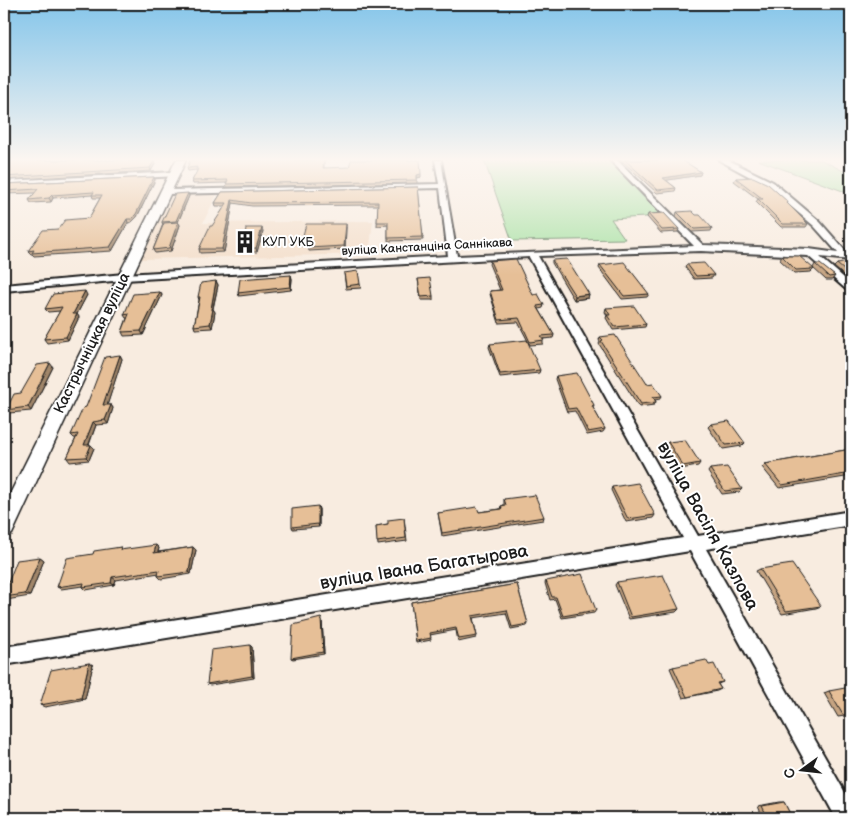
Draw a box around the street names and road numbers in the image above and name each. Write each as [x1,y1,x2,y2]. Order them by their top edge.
street label: вуліца Канстанціна Саннікава [341,235,513,259]
street label: Кастрычніцкая вуліца [50,269,134,417]
street label: вуліца Васіля Казлова [653,438,763,614]
street label: вуліца Івана Багатырова [318,540,530,594]

